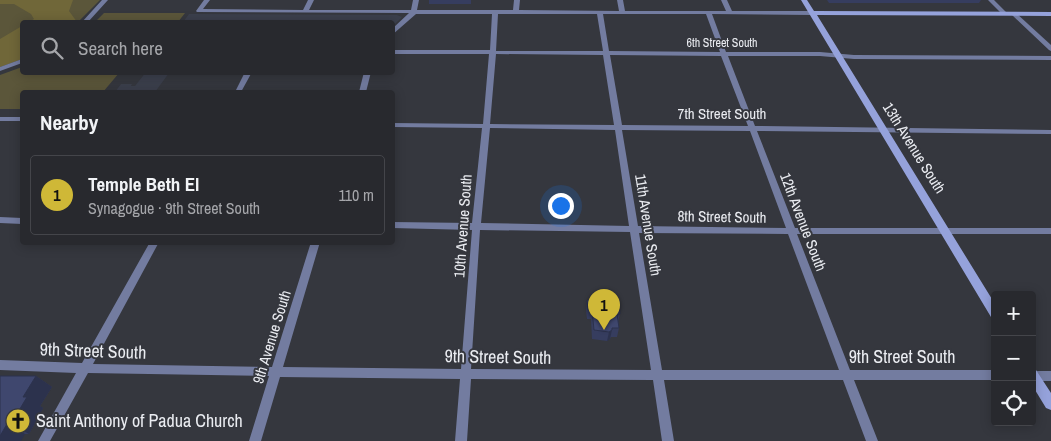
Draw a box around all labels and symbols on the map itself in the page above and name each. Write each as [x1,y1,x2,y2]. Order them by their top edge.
street label: 6th Street South [686,35,758,51]
street label: 13th Avenue South [878,98,951,197]
street label: 7th Street South [678,103,766,124]
street label: 12th Avenue South [775,170,832,274]
street label: 11th Avenue South [630,172,667,277]
street label: 10th Avenue South [448,173,477,278]
your location [548,193,574,219]
street label: 8th Street South [677,205,767,228]
street label: 9th Avenue South [247,287,296,386]
pin: 1 [588,289,620,330]
street label: 9th Street South [39,336,147,365]
street label: 9th Street South [444,343,552,370]
street label: 9th Street South [849,344,955,369]
church icon: Saint Anthony of Padua Church [5,408,31,434]
place label: Saint Anthony of Padua Church [36,408,243,433]

